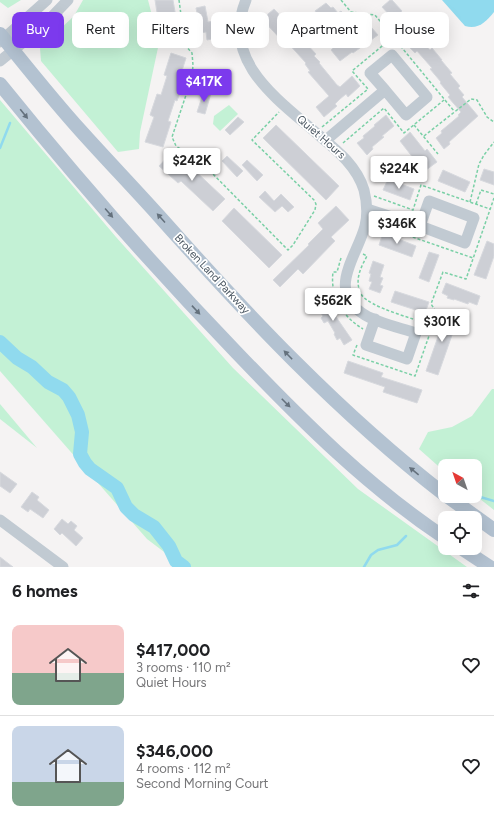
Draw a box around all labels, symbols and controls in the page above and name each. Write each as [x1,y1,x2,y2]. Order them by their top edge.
chip: Buy [12,12,64,48]
chip: Rent [72,12,129,48]
chip: Filters [137,12,203,48]
chip: New [211,12,269,48]
chip: Apartment [277,12,372,48]
chip: House [380,12,449,48]
pin: $417K [176,69,232,103]
text: $417K [186,74,222,89]
one-way arrow [20,109,29,120]
street label: Quiet Hours [294,112,348,162]
pin: $242K [164,148,220,182]
text: $242K [172,153,212,168]
pin: $224K [371,156,427,190]
text: $224K [379,161,419,176]
one-way arrow [104,208,113,219]
pin: $346K [369,211,425,245]
one-way arrow [156,213,165,224]
text: $346K [378,216,416,231]
street label: Broken Land Parkway [172,231,252,317]
pin: $562K [305,288,361,322]
text: $562K [314,293,352,308]
one-way arrow [191,305,200,315]
pin: $301K [414,309,470,343]
text: $301K [424,314,461,329]
one-way arrow [283,349,292,360]
one-way arrow [281,398,291,408]
north arrow [438,459,482,503]
map controls [438,459,482,555]
one-way arrow [409,466,420,475]
button: locate [438,511,482,555]
icon: filters [460,580,482,602]
text: 6 homes [12,581,78,601]
text: $417,000 [136,640,210,660]
icon: home [44,641,92,689]
icon: heart [460,654,482,676]
text: 3 rooms · 110 m² [136,660,231,675]
text: Quiet Hours [136,675,207,690]
text: $346,000 [136,741,213,761]
icon: home [44,742,92,790]
icon: heart [460,755,482,777]
text: 4 rooms · 112 m² [136,761,231,776]
text: Second Morning Court [136,776,269,791]

